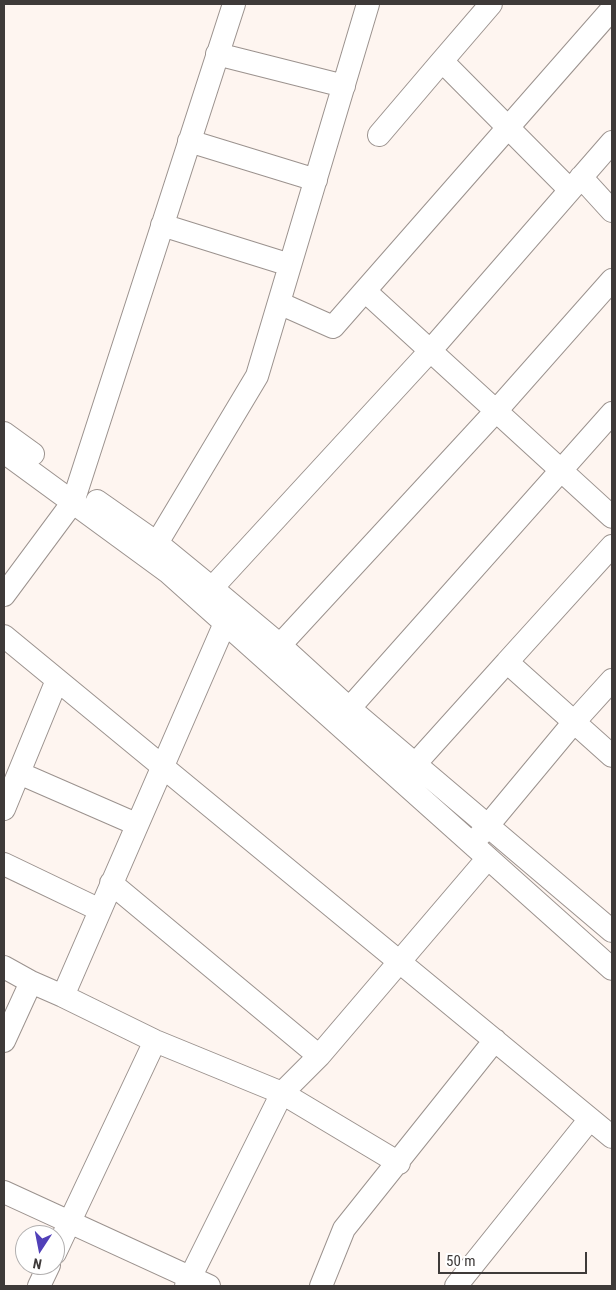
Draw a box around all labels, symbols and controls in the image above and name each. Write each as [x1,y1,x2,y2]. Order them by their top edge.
north arrow [15,1225,65,1275]
scale bar [441,1242,590,1274]
text: 50 m [446,1252,476,1270]
text: N [32,1255,43,1272]

